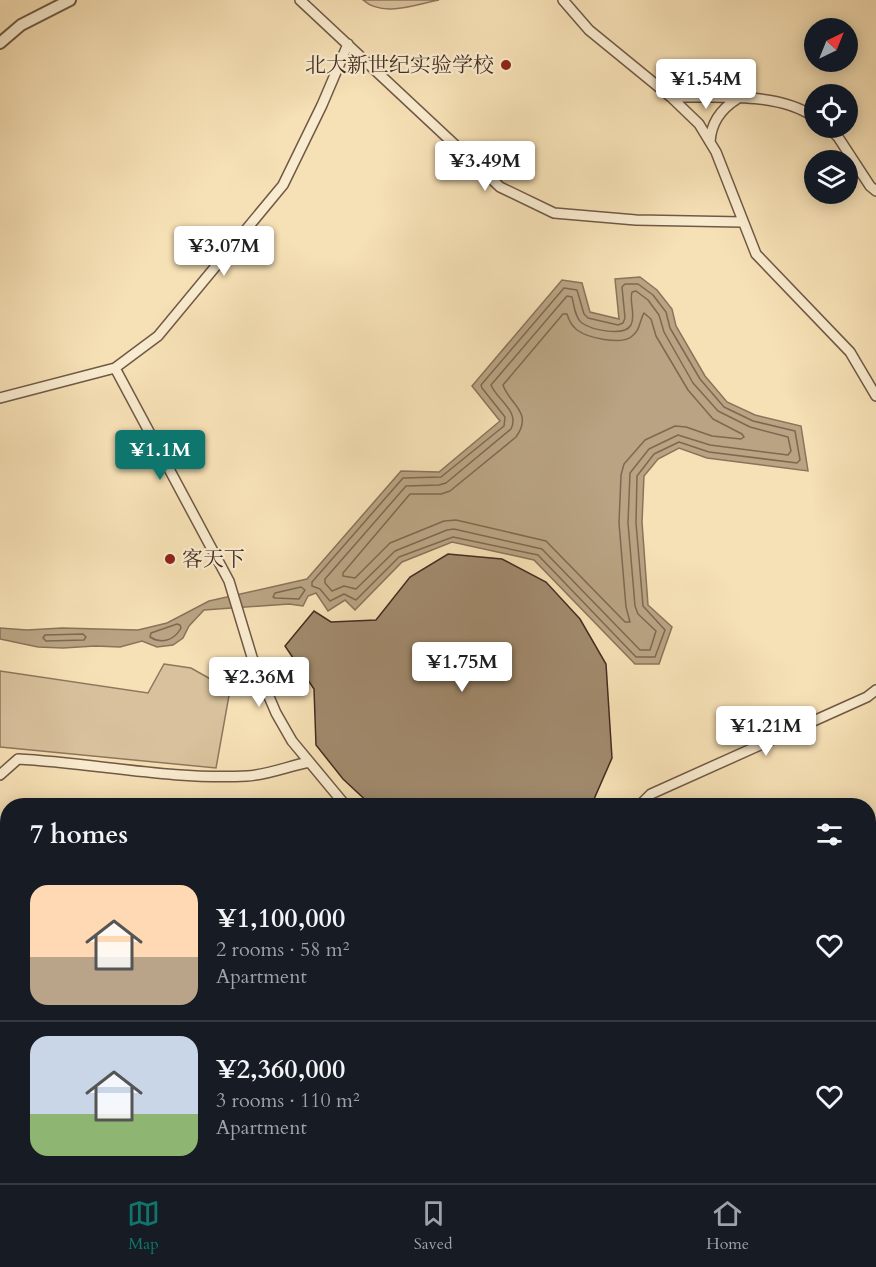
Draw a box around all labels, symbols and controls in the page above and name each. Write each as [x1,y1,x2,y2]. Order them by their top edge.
north arrow [804,18,858,72]
map controls [804,18,858,204]
place label: 北大新世纪实验学校 [305,51,494,80]
marker: 北大新世纪实验学校 [499,58,513,72]
pin: ¥1.54M [657,59,755,110]
text: ¥1.54M [670,65,742,92]
button: locate [804,84,858,138]
pin: ¥3.49M [436,141,534,192]
text: ¥3.49M [449,147,521,174]
button: layers [804,150,858,204]
pin: ¥3.07M [175,226,273,277]
text: ¥3.07M [188,232,260,259]
pin: ¥1.1M [118,430,202,481]
text: ¥1.1M [129,436,191,463]
place label: 客天下 [182,545,245,574]
marker: 客天下 [163,552,177,566]
pin: ¥1.75M [413,642,511,693]
text: ¥1.75M [426,648,498,675]
pin: ¥2.36M [210,657,308,708]
text: ¥2.36M [223,663,295,690]
pin: ¥1.21M [717,706,815,757]
text: ¥1.21M [730,712,802,739]
text: 7 homes [30,817,128,852]
icon: filters [813,818,846,851]
text: ¥1,100,000 [216,901,345,936]
icon: home [78,909,150,981]
icon: heart [813,929,846,962]
text: 2 rooms · 58 m² [216,936,349,963]
text: Apartment [216,963,307,990]
text: ¥2,360,000 [216,1052,345,1087]
icon: home [78,1060,150,1132]
icon: heart [813,1080,846,1113]
text: 3 rooms · 110 m² [216,1087,360,1114]
text: Apartment [216,1114,307,1141]
tab: Map [127,1197,160,1255]
tab: Saved [414,1197,452,1255]
tab: Home [706,1197,749,1255]

